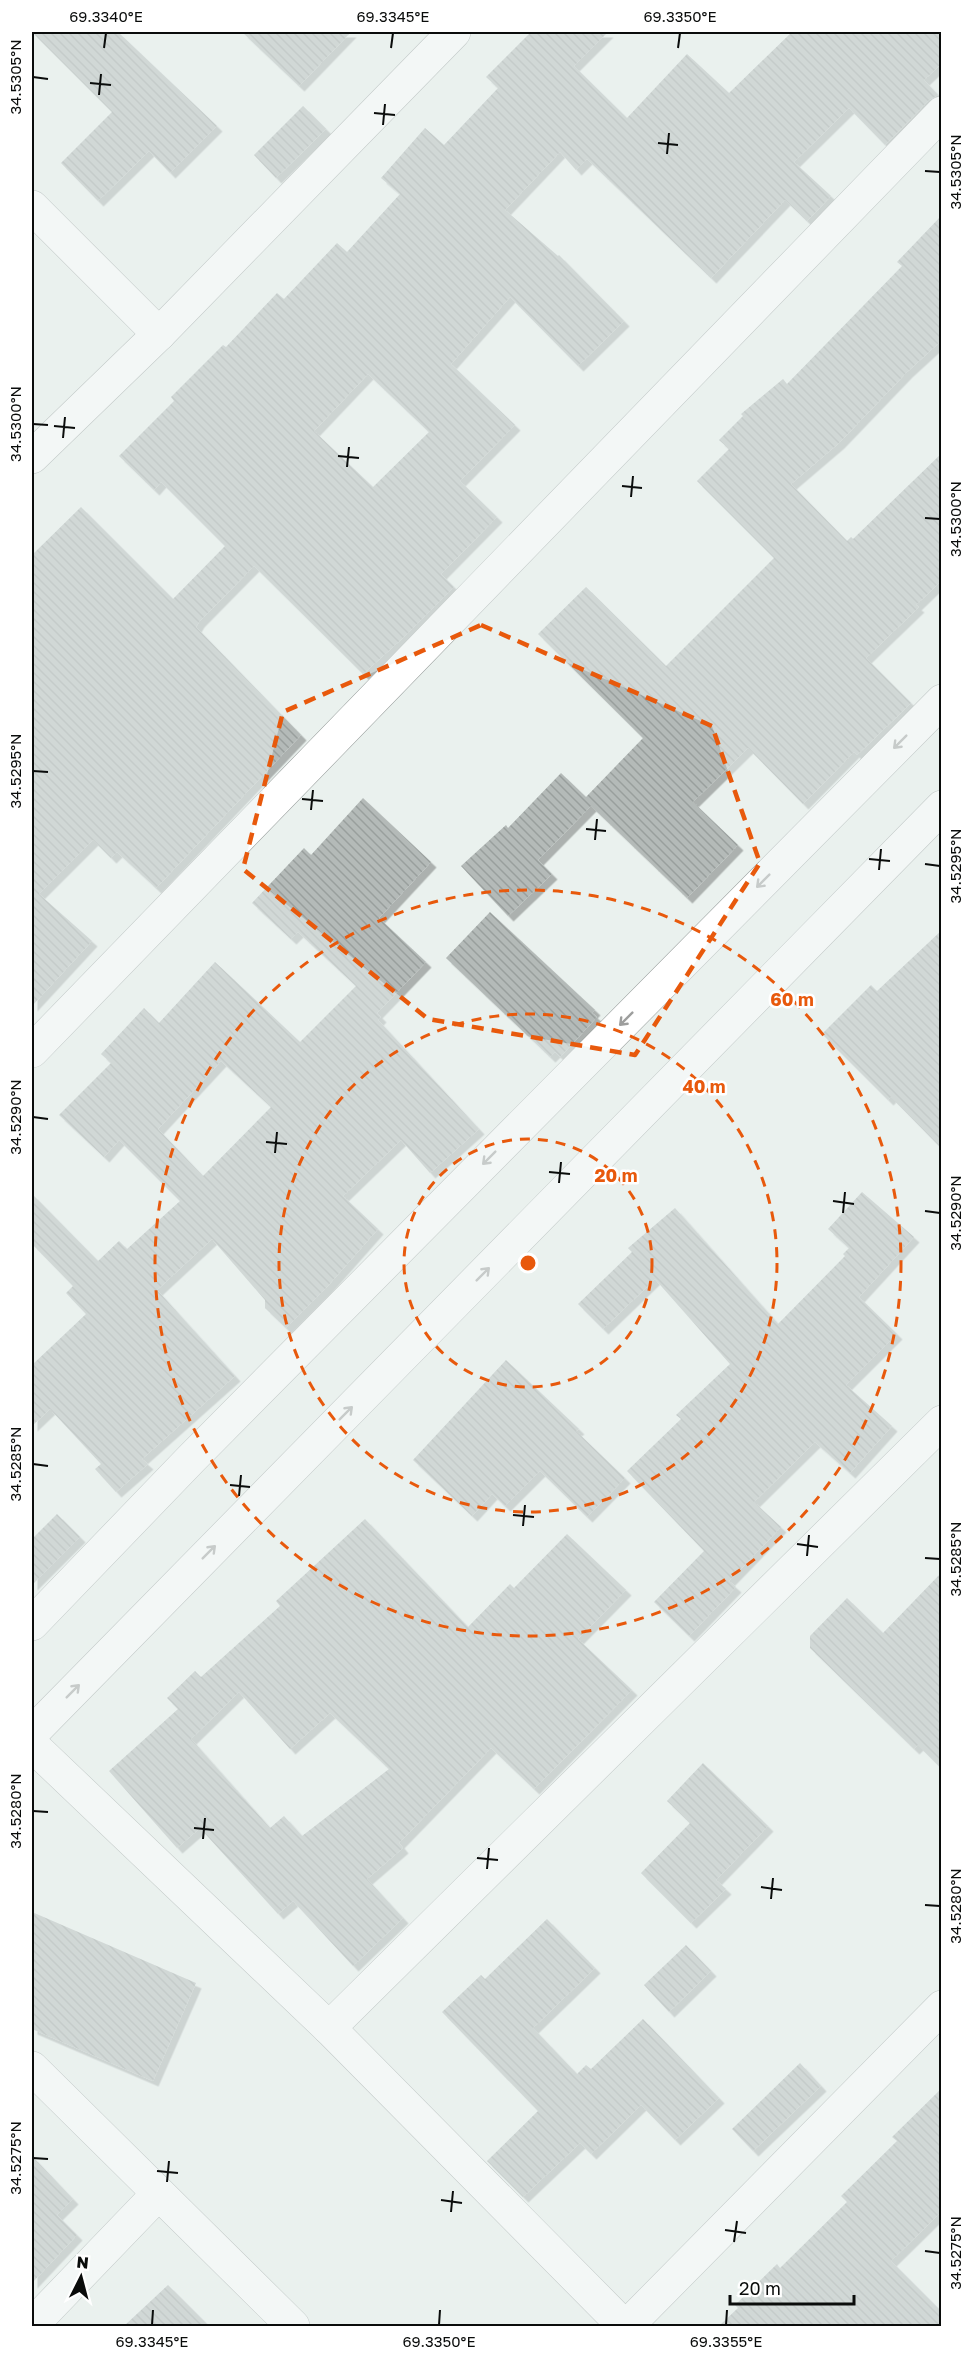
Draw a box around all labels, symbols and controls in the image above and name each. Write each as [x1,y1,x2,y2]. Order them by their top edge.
text: 69.3340°E [69,7,143,25]
text: 69.3345°E [356,7,430,25]
text: 69.3350°E [643,7,717,25]
text: 34.5305°N [6,39,24,115]
text: 34.5305°N [946,134,964,210]
text: 34.5300°N [6,386,24,462]
text: 34.5300°N [946,481,964,557]
text: 34.5295°N [6,734,24,808]
one-way arrow [893,735,908,750]
text: 34.5295°N [946,829,964,903]
one-way arrow [756,873,771,888]
text: 60 m [770,988,814,1010]
one-way arrow [619,1012,633,1027]
text: 40 m [682,1075,726,1097]
text: 34.5290°N [6,1079,24,1155]
one-way arrow [481,1150,496,1165]
text: 20 m [595,1164,637,1186]
text: 34.5290°N [946,1175,964,1251]
centre of rings [518,1253,538,1273]
one-way arrow [475,1266,490,1281]
one-way arrow [338,1406,353,1421]
text: 34.5285°N [6,1427,24,1501]
text: 34.5285°N [946,1522,964,1596]
one-way arrow [202,1545,217,1560]
one-way arrow [65,1684,80,1699]
text: 34.5280°N [6,1773,24,1849]
text: 34.5280°N [946,1868,964,1944]
text: 34.5275°N [6,2121,24,2195]
text: 34.5275°N [946,2216,964,2290]
north arrow [51,2247,111,2307]
text: N [75,2252,90,2273]
scale bar [730,2268,854,2306]
text: 20 m [739,2277,781,2299]
text: 69.3345°E [115,2332,189,2350]
text: 69.3350°E [402,2332,476,2350]
text: 69.3355°E [690,2332,762,2350]

